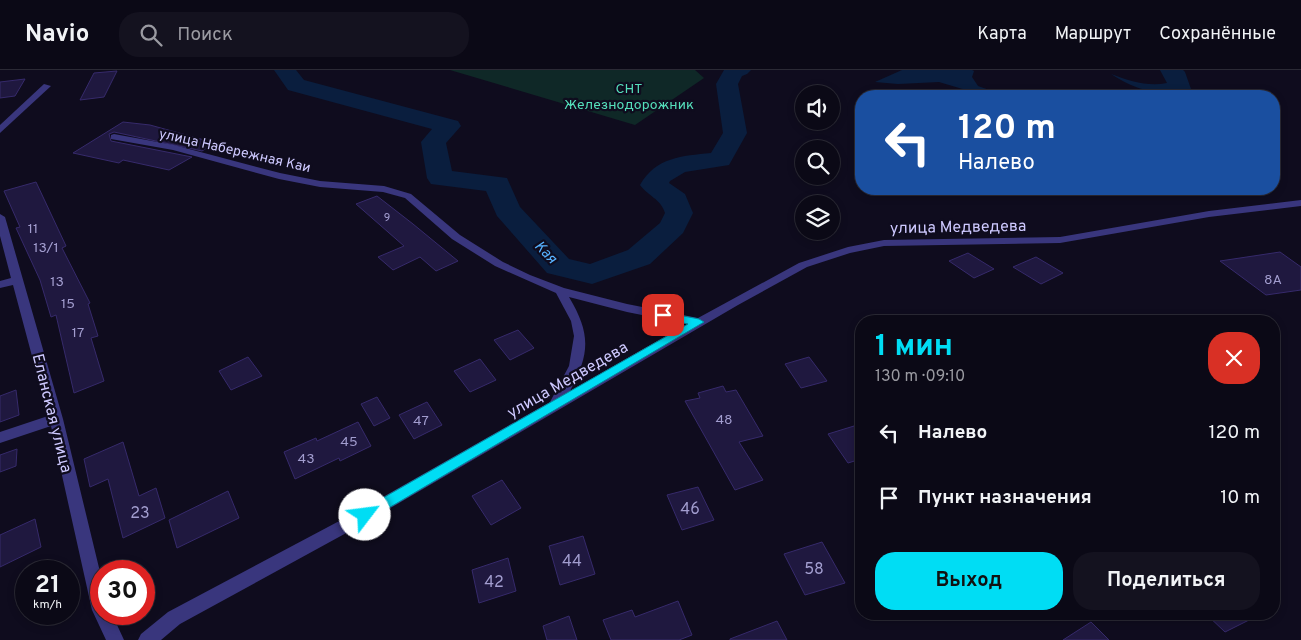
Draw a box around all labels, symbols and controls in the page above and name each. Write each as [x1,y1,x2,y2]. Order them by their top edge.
search box [119,12,469,57]
text: Navio [25,20,89,50]
icon: search [137,21,165,49]
text: Поиск [177,23,233,47]
text: Карта [977,23,1027,46]
text: Маршрут [1055,23,1131,46]
text: Сохранённые [1159,23,1276,46]
park label: СНТ Железнодорожник [564,81,694,114]
map controls [795,85,840,240]
button: sound [795,85,840,130]
text: 120 m [958,107,1056,151]
icon: left [875,110,940,175]
street label: улица Набережная Каи [157,126,312,177]
button: search [795,140,840,185]
text: Налево [958,150,1035,177]
button: layers [795,195,840,240]
house number: 9 [384,211,390,225]
street label: улица Медведева [890,217,1026,239]
house number: 11 [28,221,38,238]
water label: Кая [529,237,561,269]
house number: 13/1 [33,240,59,257]
house number: 8А [1264,272,1282,289]
house number: 13 [50,274,64,291]
pin [642,294,684,336]
house number: 15 [61,296,75,313]
icon: arrive [649,301,677,329]
house number: 17 [72,325,84,342]
text: 1 мин [875,329,953,366]
button: close [1208,332,1260,384]
street label: улица Медведева [504,338,632,424]
street label: Еланская улица [27,352,76,475]
text: 130 m · 09:10 [875,367,965,387]
house number: 48 [715,412,733,429]
house number: 47 [413,413,429,430]
icon: left [875,419,903,447]
text: Налево [918,421,987,445]
text: 120 m [1209,421,1260,445]
house number: 45 [340,434,358,451]
house number: 43 [297,451,315,468]
icon: arrive [875,484,903,512]
text: Пункт назначения [918,486,1092,510]
text: 10 m [1220,486,1260,510]
position arrow [338,488,390,540]
house number: 46 [680,500,700,520]
house number: 23 [130,504,150,524]
house number: 44 [562,552,582,572]
button: Выход [875,552,1063,610]
button: Поделиться [1073,552,1260,610]
speed limit sign: 30 [90,560,155,625]
house number: 58 [804,560,824,580]
text: 21 [35,570,60,602]
house number: 42 [484,573,504,593]
text: km/h [33,597,62,613]

